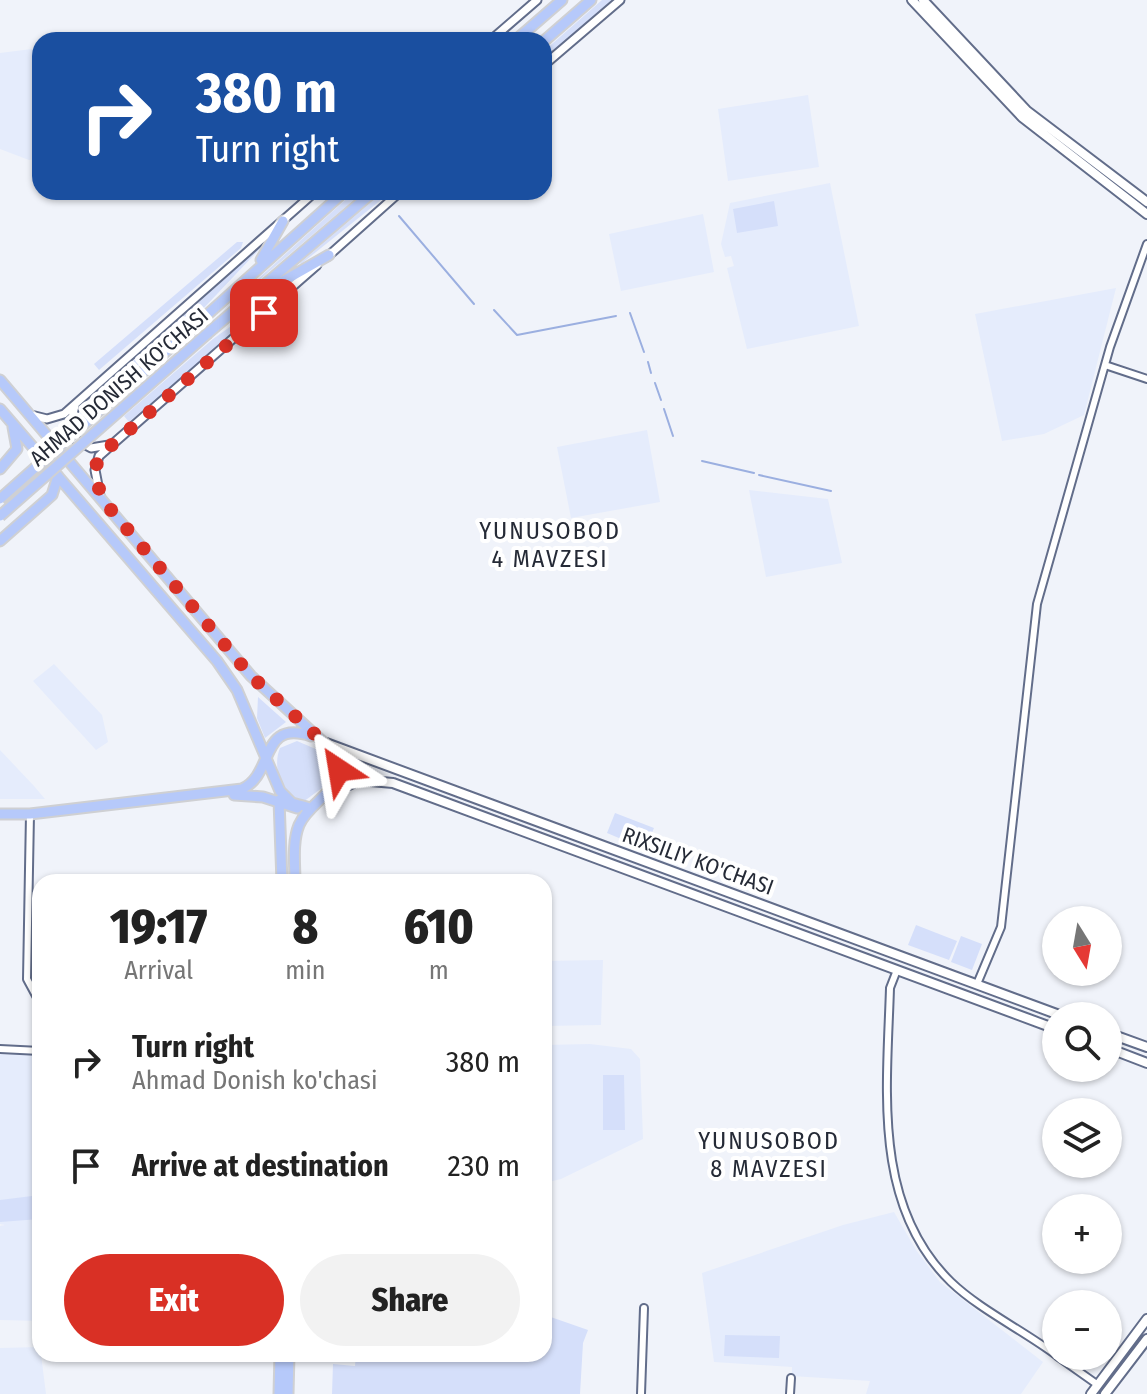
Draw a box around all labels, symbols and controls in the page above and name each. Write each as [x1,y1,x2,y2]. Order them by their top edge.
text: 380 m [196,60,337,127]
icon: right [64,64,168,168]
text: Turn right [196,128,339,172]
pin [230,279,298,347]
icon: arrive [242,291,286,335]
street label: AHMAD DONISH KO'CHASI [24,302,214,472]
district label: YUNUSOBOD 4 MAVZESI [479,517,621,573]
position arrow [297,728,381,812]
street label: RIXSILIY KO'CHASI [619,821,777,901]
text: 19:17 [110,898,207,956]
text: 8 [293,898,318,956]
text: 610 [404,898,474,956]
north arrow [1042,906,1122,986]
map controls [1042,906,1122,1370]
text: Arrival [124,955,193,986]
text: min [285,955,326,986]
text: m [429,955,449,986]
button: search [1042,1002,1122,1082]
text: Turn right [132,1029,254,1065]
icon: right [64,1040,108,1084]
text: 380 m [446,1044,520,1080]
text: Ahmad Donish ko'chasi [132,1065,377,1096]
button: layers [1042,1098,1122,1178]
district label: YUNUSOBOD 8 MAVZESI [698,1127,840,1183]
icon: arrive [64,1144,108,1188]
text: Arrive at destination [132,1148,389,1184]
text: 230 m [448,1148,520,1184]
button: + [1042,1194,1122,1274]
button: Exit [64,1254,284,1346]
button: Share [300,1254,520,1346]
button: − [1042,1290,1122,1370]

